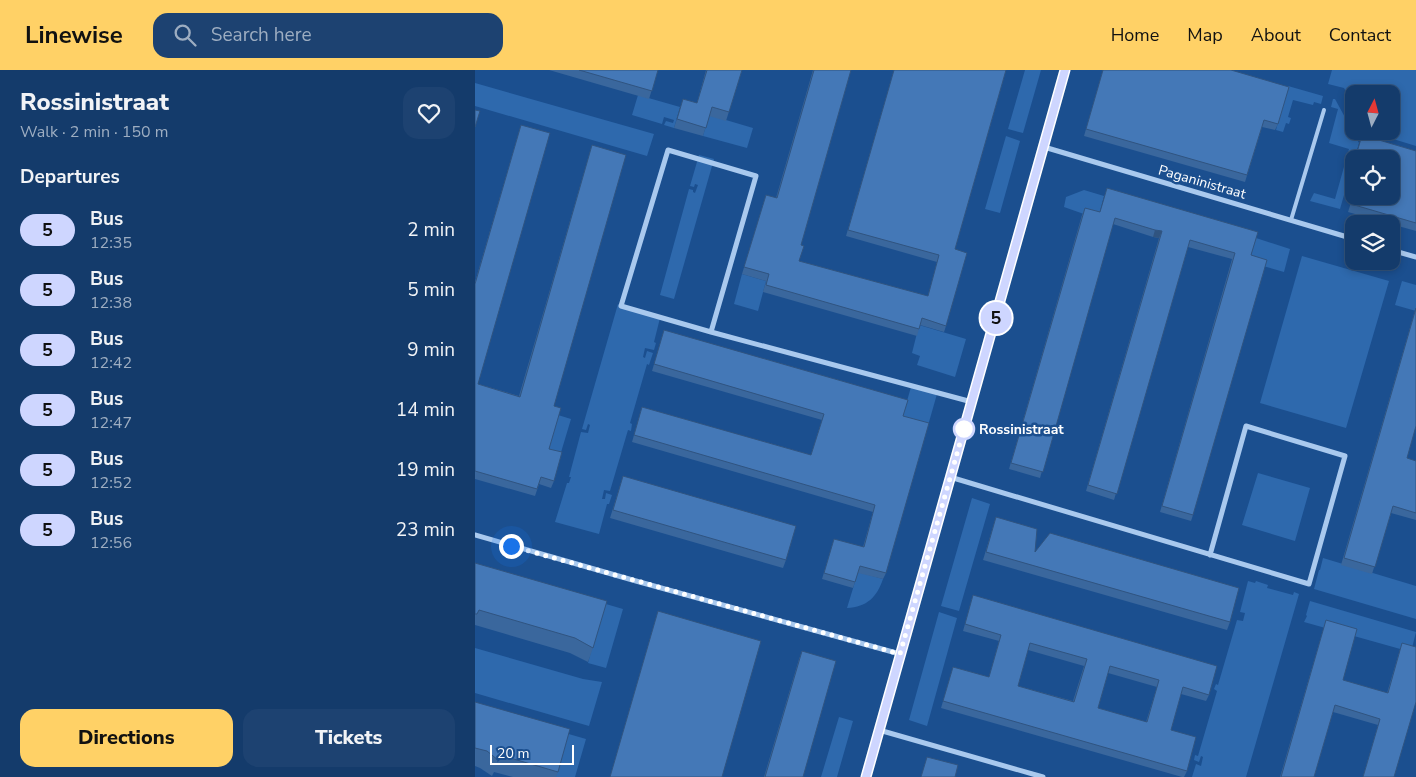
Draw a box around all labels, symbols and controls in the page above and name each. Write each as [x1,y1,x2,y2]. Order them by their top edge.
search box [153,13,503,58]
text: Linewise [25,19,123,51]
icon: search [171,21,199,49]
text: Search here [211,22,312,48]
text: Home [1111,23,1159,47]
text: Map [1187,23,1223,47]
text: About [1251,23,1301,47]
text: Contact [1329,23,1391,47]
north arrow [1345,85,1400,140]
map controls [1345,85,1400,270]
text: Rossinistraat [20,86,169,118]
button: heart [403,87,455,139]
text: Walk · 2 min · 150 m [20,121,168,143]
button: locate [1345,150,1400,205]
street label: Paganinistraat [1156,160,1248,204]
text: Departures [20,164,120,190]
text: Bus [90,206,123,232]
button: layers [1345,215,1400,270]
text: 2 min [407,217,455,243]
text: 5 [42,218,53,242]
text: 12:35 [90,232,132,254]
text: Bus [90,266,123,292]
text: 5 min [407,277,455,303]
text: 5 [42,278,53,302]
text: 12:38 [90,292,132,314]
line badge: 5 [980,302,1012,334]
text: 5 [991,306,1001,330]
text: Bus [90,326,123,352]
text: 9 min [407,337,455,363]
text: 5 [42,338,53,362]
text: 12:42 [90,352,132,374]
text: Bus [90,386,123,412]
text: 14 min [396,397,455,423]
text: 5 [42,398,53,422]
text: 12:47 [90,412,132,434]
marker: Rossinistraat [953,418,975,440]
place label: Rossinistraat [979,420,1064,439]
text: Bus [90,446,123,472]
text: 19 min [396,457,455,483]
text: 5 [42,458,53,482]
text: 12:52 [90,472,132,494]
text: Bus [90,506,123,532]
text: 23 min [396,517,455,543]
text: 5 [42,518,53,542]
text: 12:56 [90,532,132,554]
your location [499,534,524,559]
button: Directions [20,709,233,767]
button: Tickets [243,709,455,767]
scale bar [490,742,574,765]
text: 20 m [497,744,529,763]

